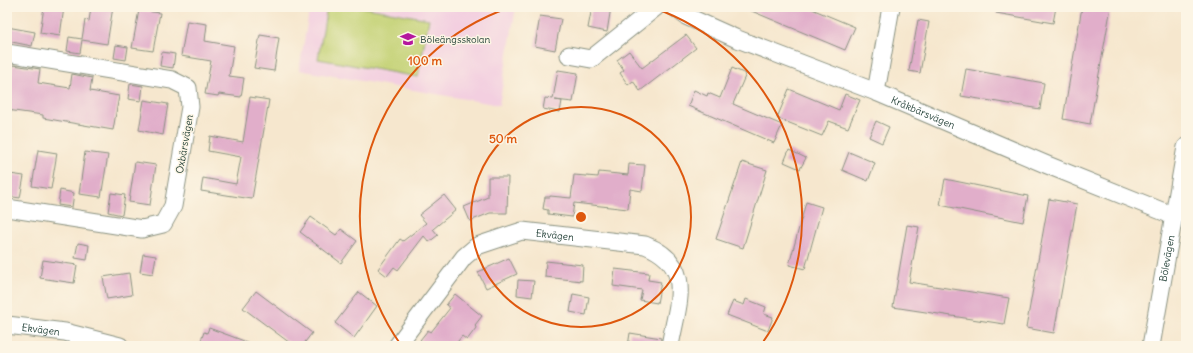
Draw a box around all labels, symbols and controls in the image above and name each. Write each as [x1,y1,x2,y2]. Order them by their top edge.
school or university icon: Böleängsskolan [399,30,417,48]
place label: Böleängsskolan [420,33,491,46]
text: 100 m [408,53,442,68]
street label: Kråkbärsvägen [889,93,957,132]
street label: Oxbärsvägen [173,113,196,175]
text: 50 m [489,131,518,146]
centre of rings [574,210,588,224]
street label: Ekvägen [535,227,575,244]
street label: Bölevägen [1156,234,1177,283]
street label: Ekvägen [21,321,61,338]

